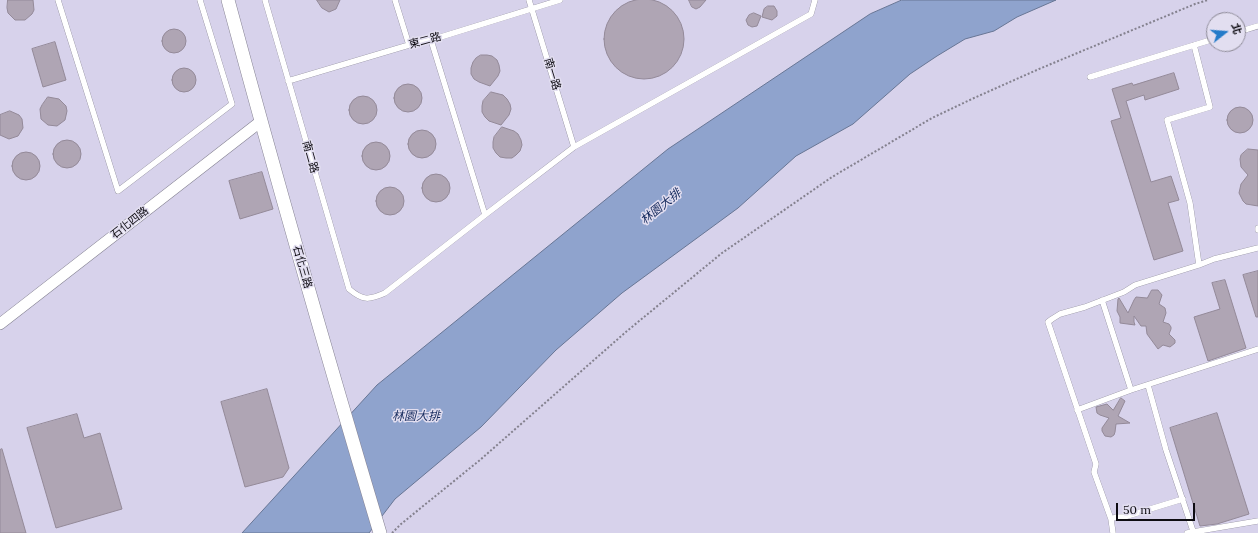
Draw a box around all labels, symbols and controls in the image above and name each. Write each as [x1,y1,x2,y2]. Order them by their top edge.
north arrow [1206,12,1246,52]
text: 北 [1228,21,1245,36]
street label: 東二路 [407,30,443,52]
street label: 南一路 [541,56,563,92]
street label: 南二路 [299,139,321,175]
water label: 林園大排 [638,186,684,228]
street label: 石化四路 [109,204,151,242]
street label: 石化三路 [290,244,314,290]
water label: 林園大排 [392,410,440,424]
scale bar [1118,495,1197,521]
text: 50 m [1123,502,1151,517]

